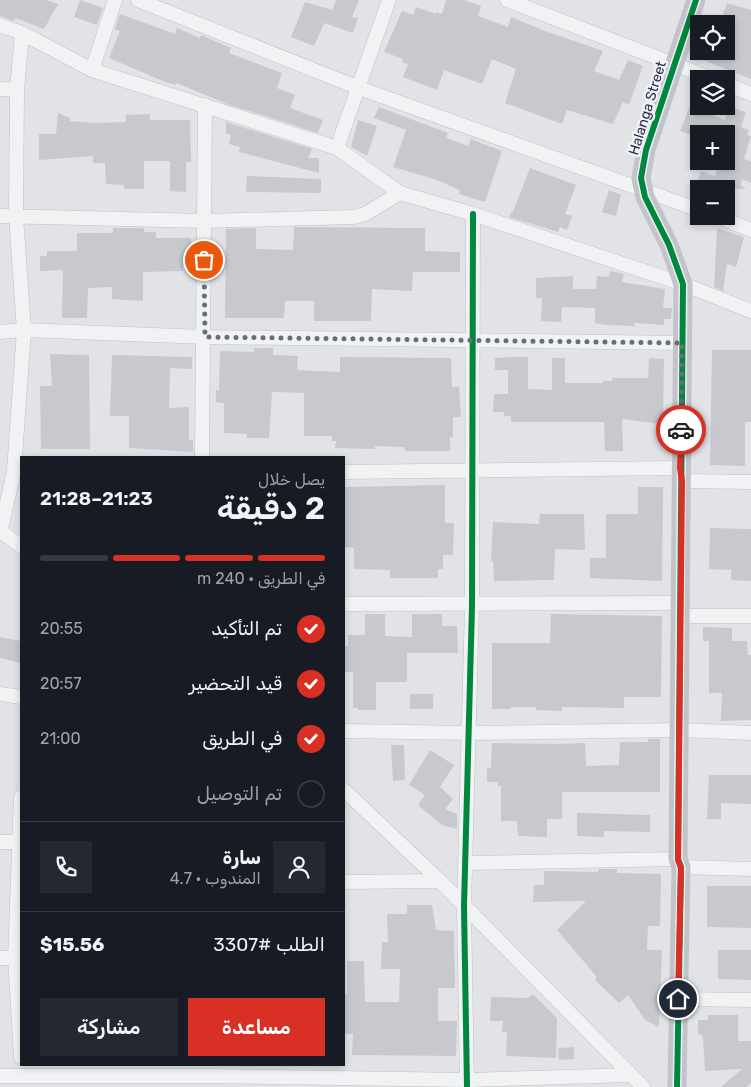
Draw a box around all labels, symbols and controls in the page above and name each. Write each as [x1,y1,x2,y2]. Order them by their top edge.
map controls [690,15,735,225]
button: locate [690,15,735,60]
street label: Halanga Street [625,59,670,157]
button: layers [690,70,735,115]
button: + [690,125,735,170]
button: − [690,180,735,225]
pin [183,239,225,281]
icon: bag [190,246,218,274]
courier [656,405,706,455]
icon: car [667,416,695,444]
text: يصل خلال [258,470,325,489]
text: 21:23–21:28 [40,487,153,510]
text: 2 دقيقة [217,489,325,527]
text: في الطريق · 240 m [197,569,325,588]
icon: check [297,615,325,643]
text: تم التأكيد [211,617,282,640]
text: 20:55 [40,619,83,638]
icon: check [297,670,325,698]
text: قيد التحضير [189,672,282,695]
text: 20:57 [40,674,81,693]
icon: check [297,725,325,753]
text: في الطريق [202,727,282,750]
text: 21:00 [40,729,81,748]
text: تم التوصيل [197,782,282,805]
button: phone [40,841,92,893]
button: person [273,841,325,893]
text: سارة [223,846,261,869]
text: المندوب · 4.7 [170,869,261,888]
text: $15.56 [40,933,104,956]
text: الطلب #3307 [213,933,325,956]
pin [657,978,699,1020]
icon: home [664,985,692,1013]
button: مشاركة [40,998,178,1056]
button: مساعدة [188,998,325,1056]

